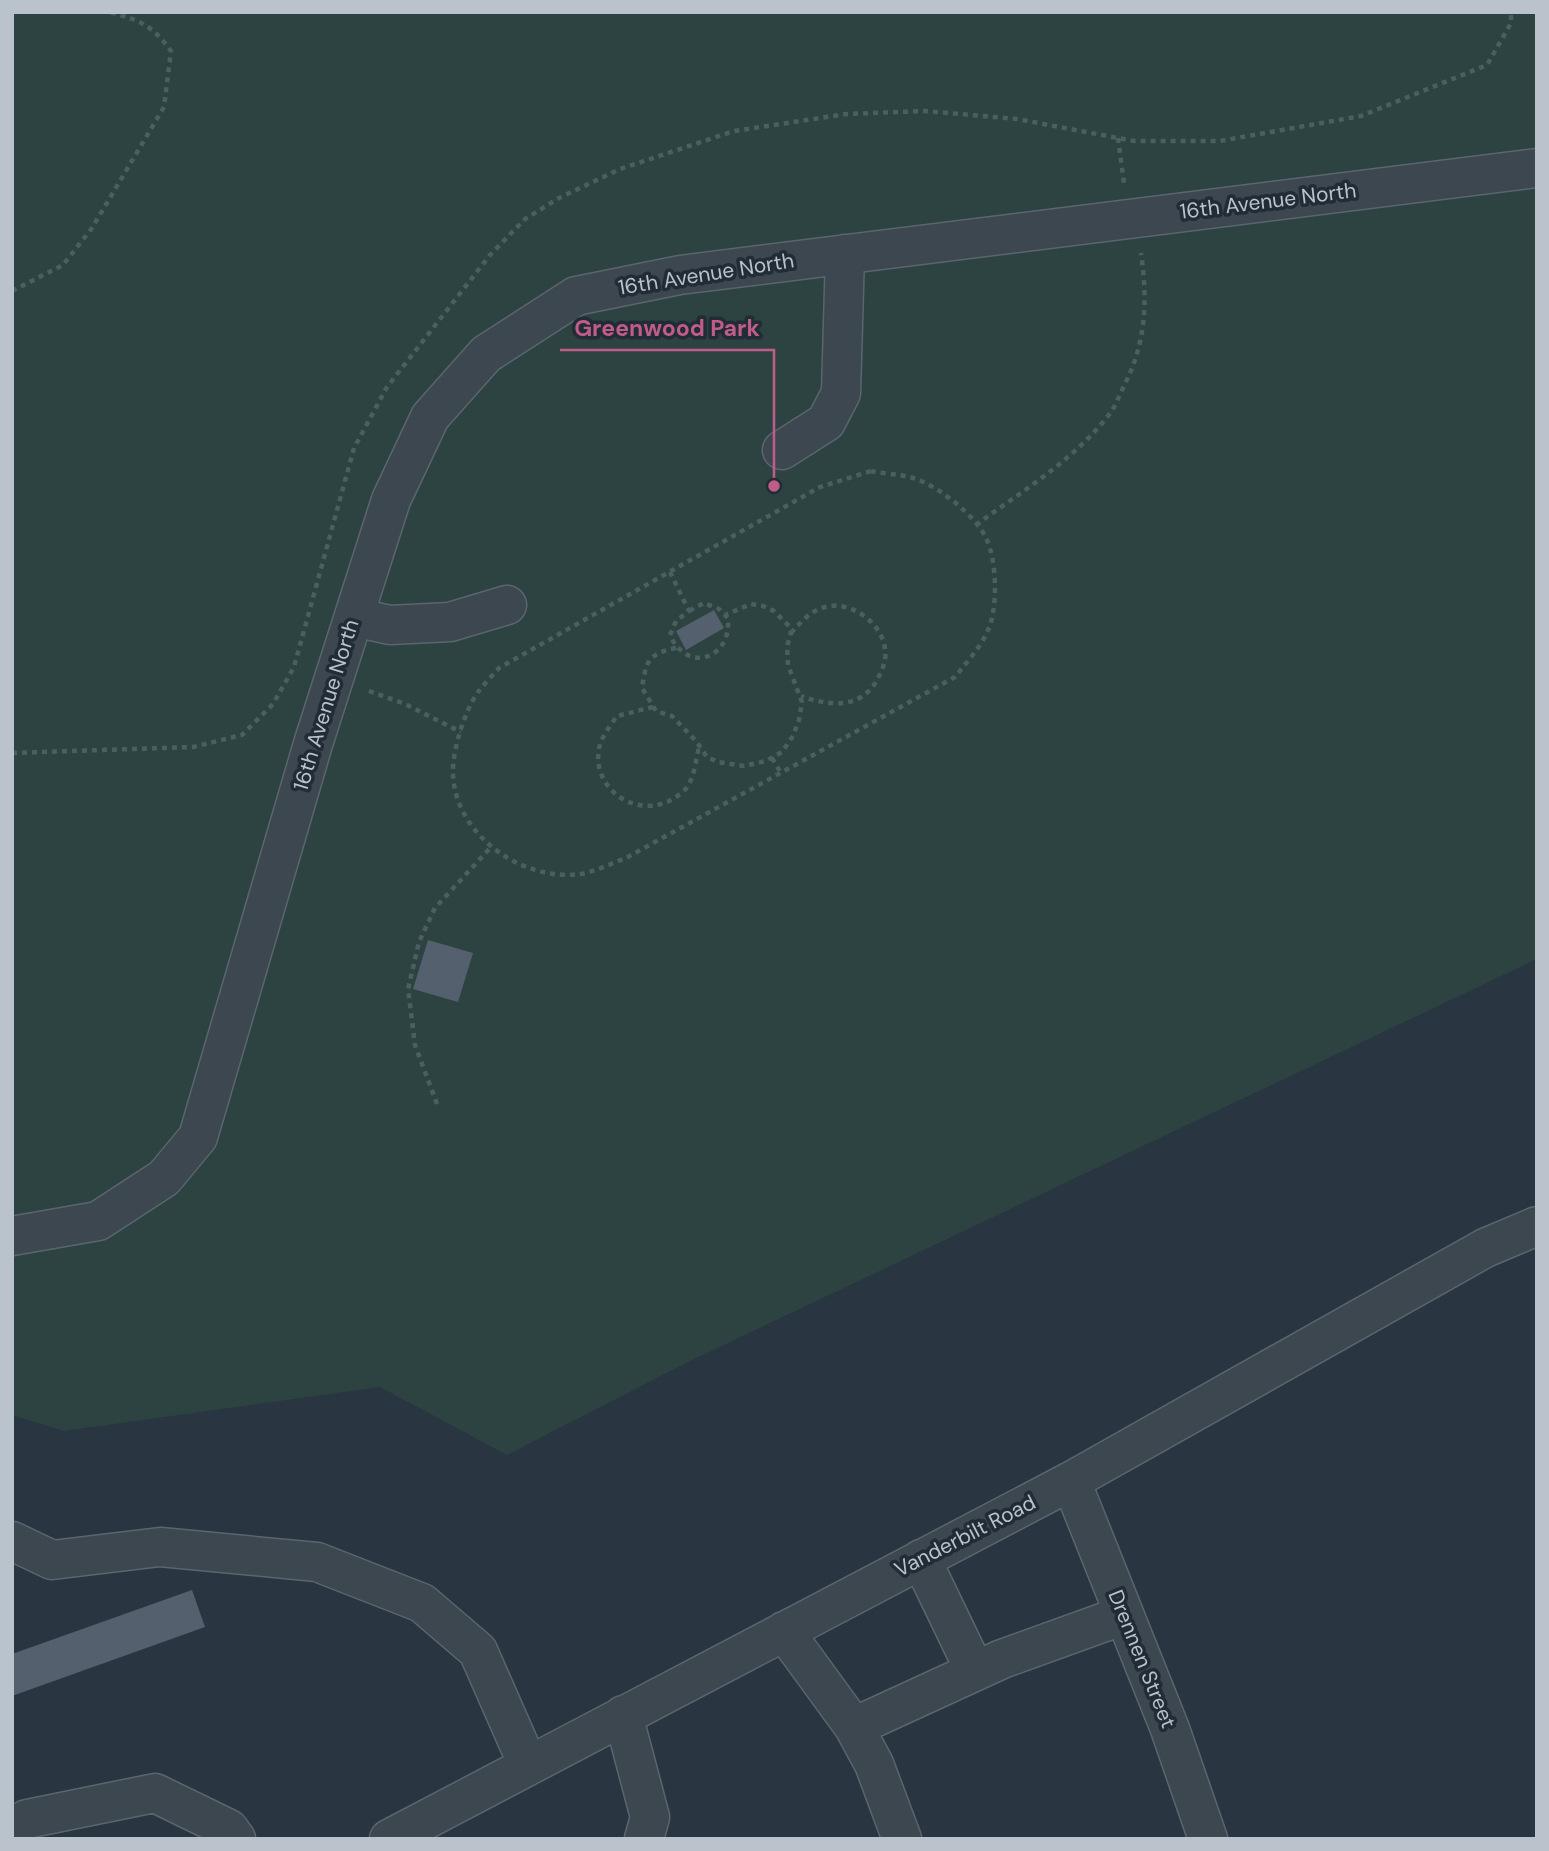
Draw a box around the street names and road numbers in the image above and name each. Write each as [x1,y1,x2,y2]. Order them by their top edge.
street label: 16th Avenue North [1178,176,1358,226]
street label: 16th Avenue North [616,246,796,302]
street label: 16th Avenue North [287,616,365,794]
street label: Vanderbilt Road [890,1488,1040,1584]
street label: Drennen Street [1101,1586,1183,1732]

